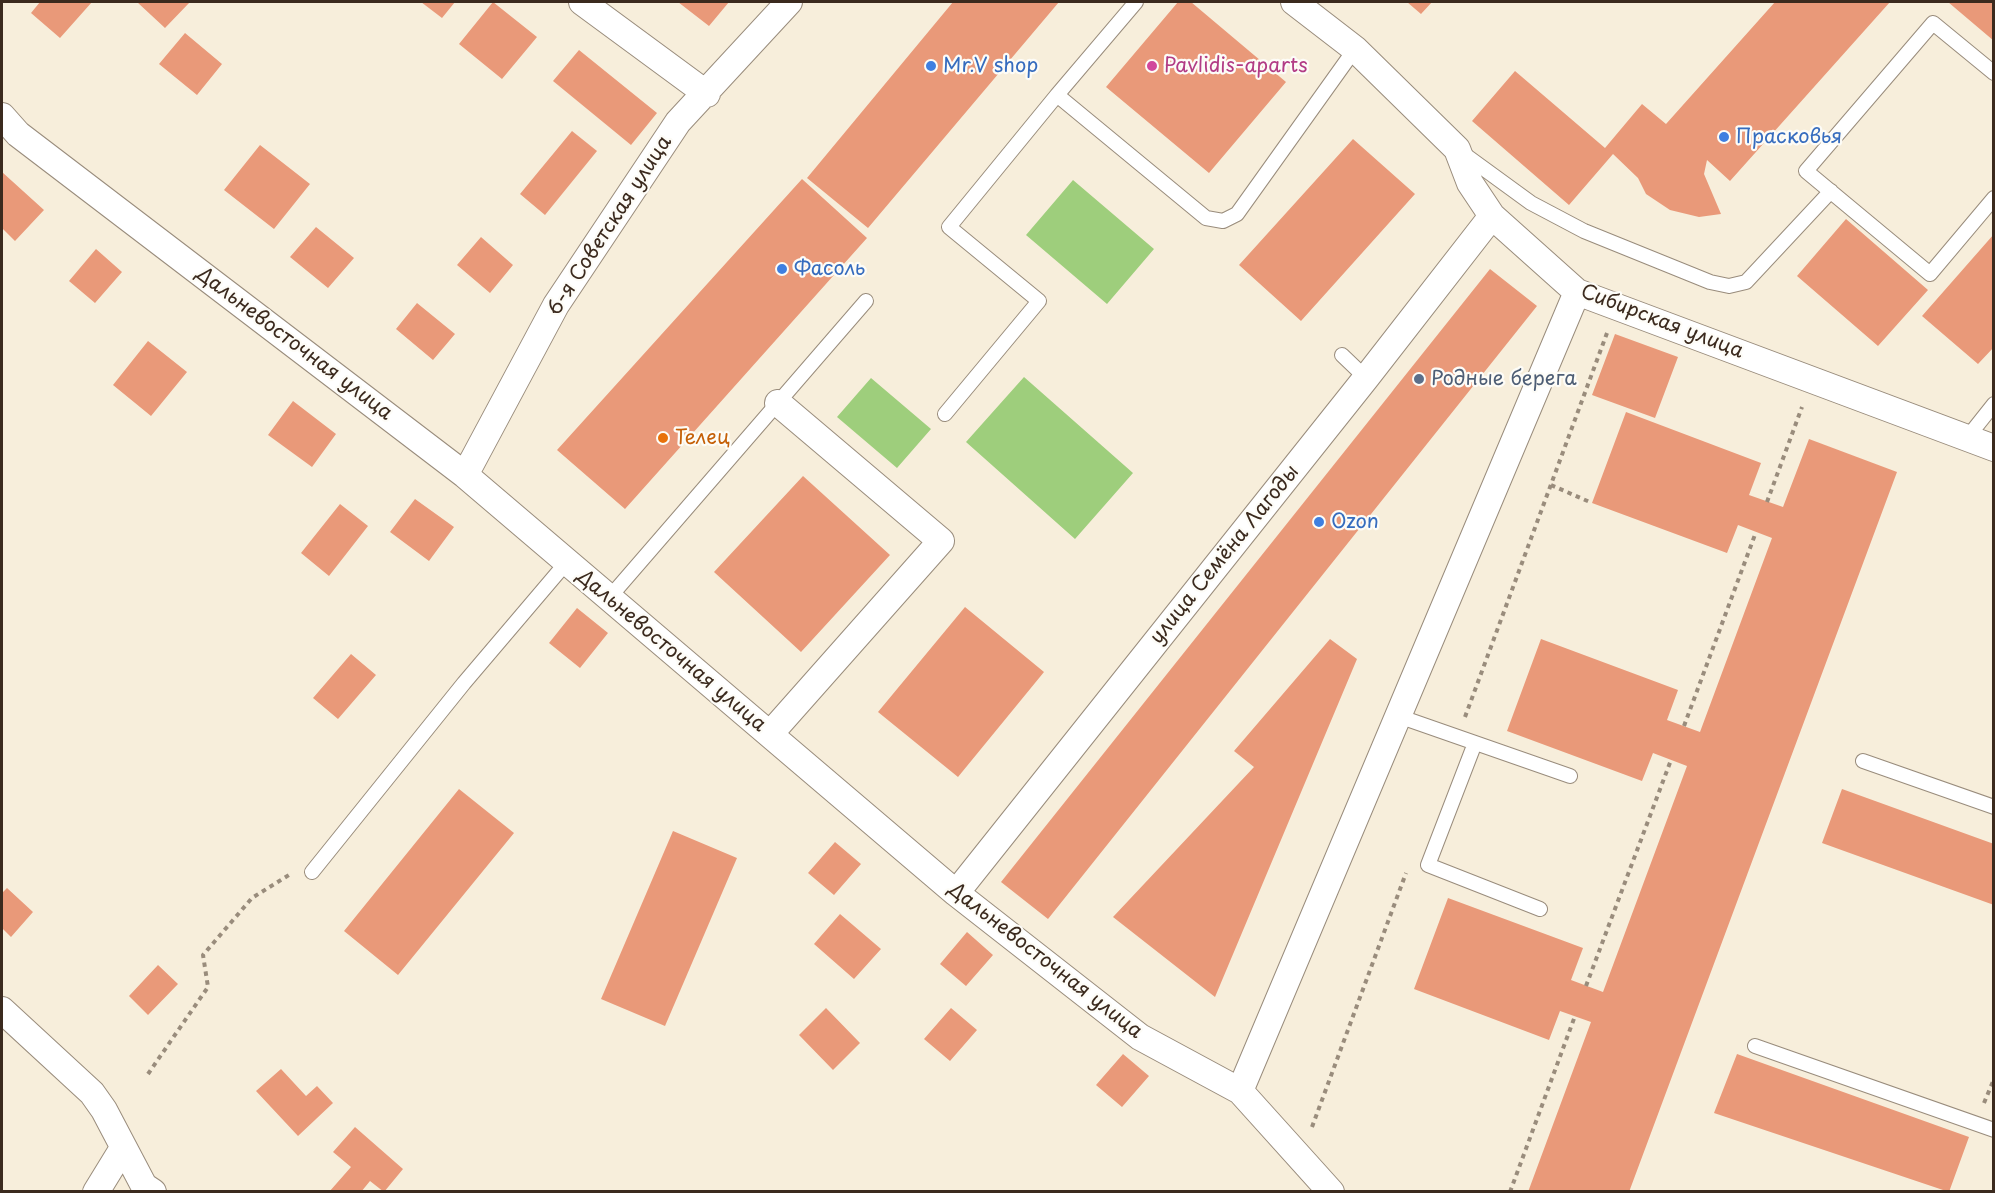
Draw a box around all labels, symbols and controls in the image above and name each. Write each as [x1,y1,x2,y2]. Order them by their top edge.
place label: Mr.V shop [943,54,1038,78]
place label: Pavlidis-aparts [1164,54,1308,78]
marker: Mr.V shop [924,59,938,73]
marker: Pavlidis-aparts [1145,59,1159,73]
place label: Прасковья [1736,125,1842,149]
marker: Прасковья [1717,130,1731,144]
street label: 6-я Советская улица [543,131,677,321]
place label: Фасоль [794,257,865,281]
street label: Дальневосточная улица [191,262,397,426]
marker: Фасоль [775,262,789,276]
street label: Сибирская улица [1577,280,1747,364]
place label: Родные берега [1431,367,1577,391]
marker: Родные берега [1412,372,1426,386]
place label: Телец [675,426,730,450]
marker: Телец [656,431,670,445]
street label: улица Семёна Лагоды [1145,461,1305,649]
place label: Ozon [1331,510,1379,534]
marker: Ozon [1312,515,1326,529]
street label: Дальневосточная улица [571,565,771,737]
street label: Дальневосточная улица [943,878,1147,1044]

